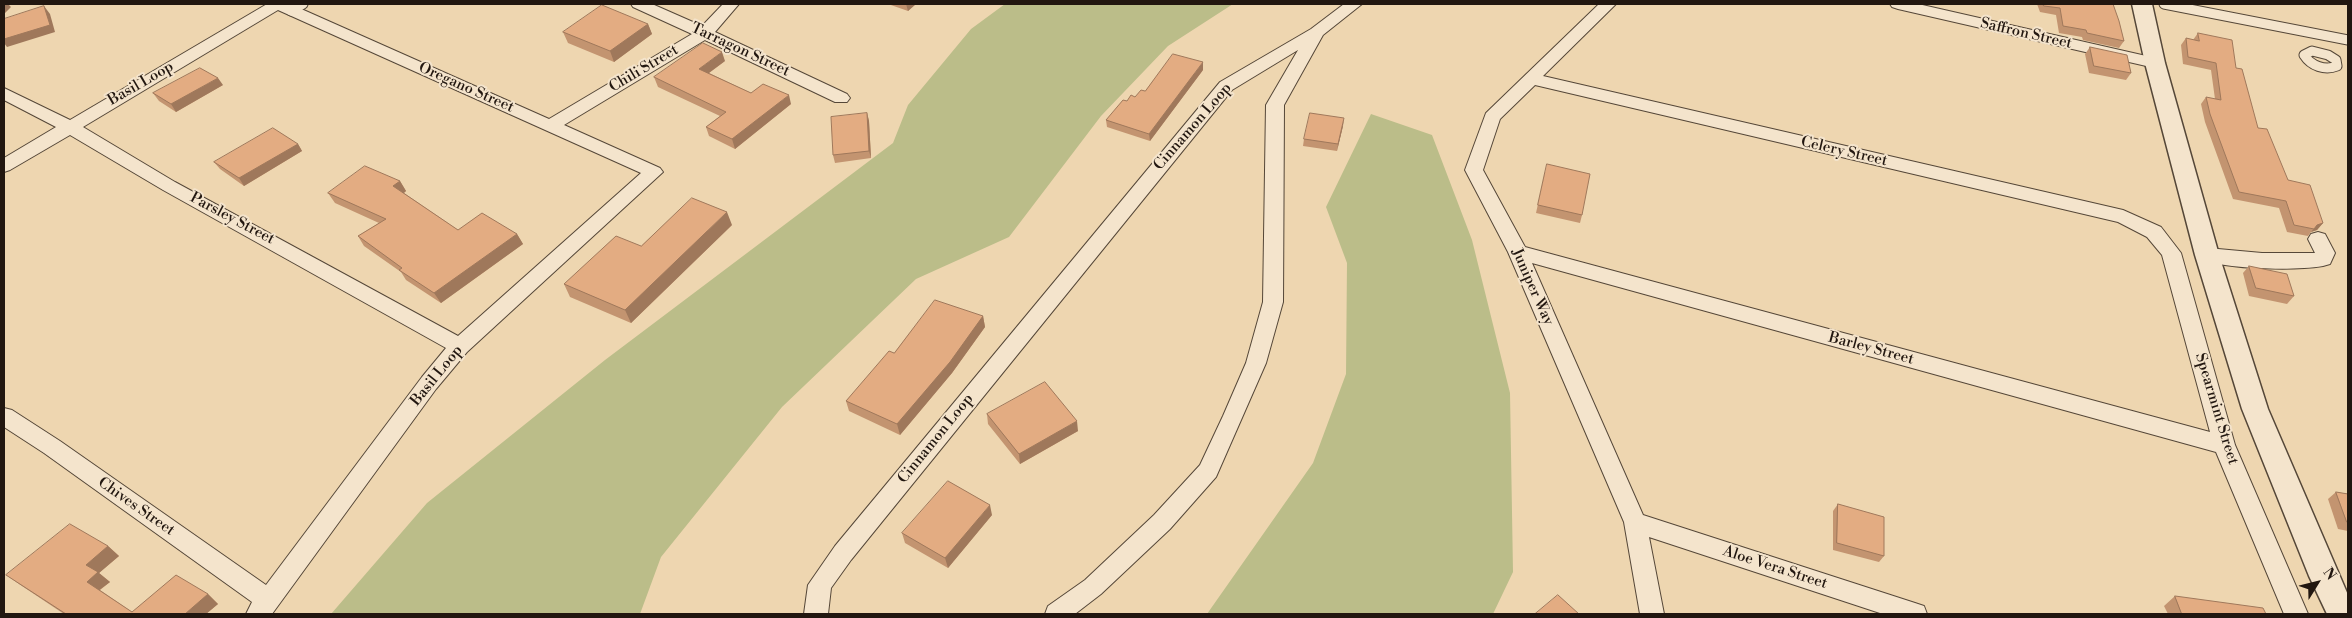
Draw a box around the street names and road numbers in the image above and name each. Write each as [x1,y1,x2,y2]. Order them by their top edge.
street label: Saffron Street [1978,15,2074,53]
street label: Tarragon Street [688,19,792,81]
street label: Chili Street [606,41,682,97]
street label: Basil Loop [105,58,177,110]
street label: Oregano Street [416,59,516,117]
street label: Cinnamon Loop [1150,80,1236,174]
street label: Celery Street [1799,133,1889,171]
street label: Parsley Street [187,189,277,249]
street label: Juniper Way [1507,246,1557,328]
street label: Barley Street [1826,329,1916,369]
street label: Basil Loop [407,342,467,410]
street label: Spearmint Street [2191,351,2241,467]
street label: Cinnamon Loop [894,391,978,487]
street label: Chives Street [94,474,178,540]
street label: Aloe Vera Street [1721,543,1829,593]

